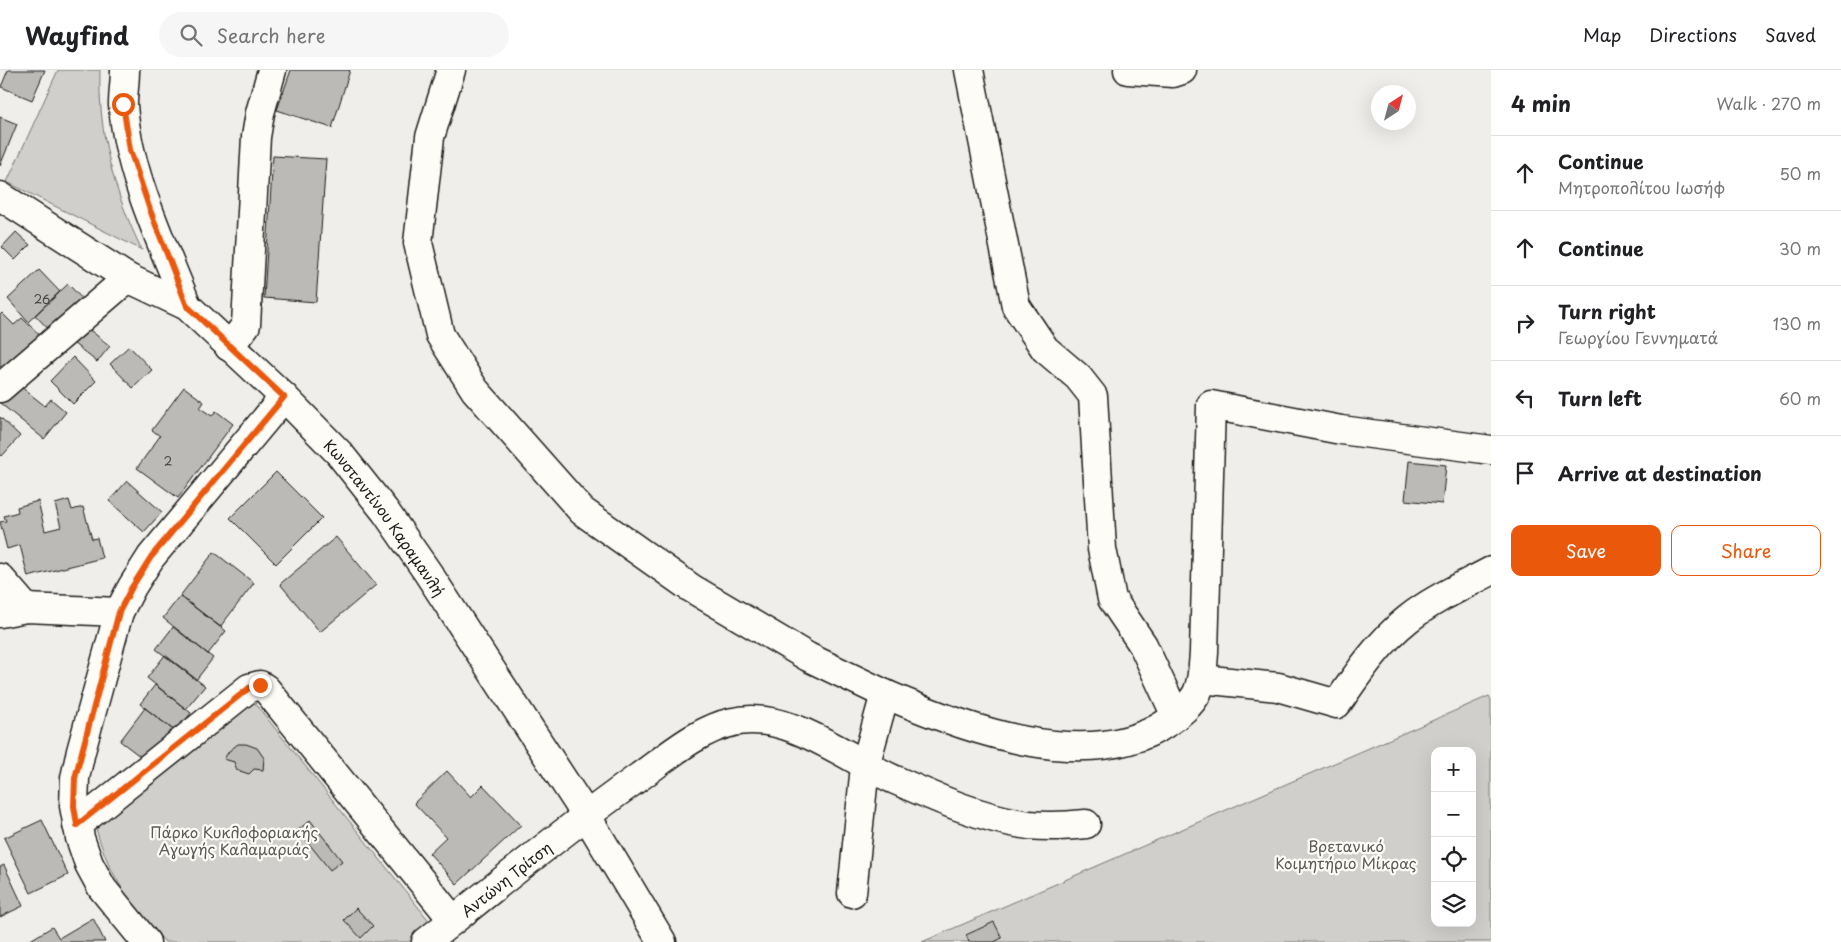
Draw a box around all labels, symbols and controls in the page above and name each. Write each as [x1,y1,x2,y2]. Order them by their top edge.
search box [159,12,509,57]
text: Wayfind [25,17,129,53]
icon: search [177,21,205,49]
text: Search here [217,21,325,49]
text: Map [1583,21,1621,48]
text: Directions [1649,21,1737,48]
text: Saved [1765,21,1816,48]
north arrow [1371,85,1416,130]
text: 4 min [1511,87,1571,119]
text: Walk · 270 m [1717,91,1821,115]
route start [112,93,135,116]
text: Continue [1558,147,1644,175]
icon: ahead [1511,159,1539,187]
text: 50 m [1780,161,1821,185]
text: Μητροπολίτου Ιωσήφ [1558,175,1725,199]
icon: ahead [1511,234,1539,262]
text: Continue [1558,234,1644,262]
text: 30 m [1779,236,1821,260]
house number: 26 [34,290,50,308]
text: Turn right [1558,297,1656,325]
icon: right [1511,309,1539,337]
text: 130 m [1773,311,1821,335]
text: Γεωργίου Γεννηματά [1558,325,1718,349]
icon: left [1511,384,1539,412]
text: Turn left [1558,384,1642,412]
text: 60 m [1779,386,1821,410]
street label: Κωνσταντίνου Καραμανλή [319,433,451,600]
house number: 2 [164,452,172,470]
icon: arrive [1511,459,1539,487]
text: Arrive at destination [1558,459,1762,487]
button: Save [1511,525,1661,576]
button: Share [1671,525,1821,576]
route end [249,674,272,697]
map controls [1431,747,1476,927]
button: + [1431,747,1476,792]
button: − [1431,792,1476,837]
park label: Πάρκο Κυκλοφοριακής Αγωγής Καλαμαριάς [150,820,319,860]
park label: Βρετανικό Κοιμητήριο Μίκρας [1275,834,1417,874]
street label: Αντώνη Τρίτση [455,835,556,922]
button: locate [1431,837,1476,882]
button: layers [1431,882,1476,927]

